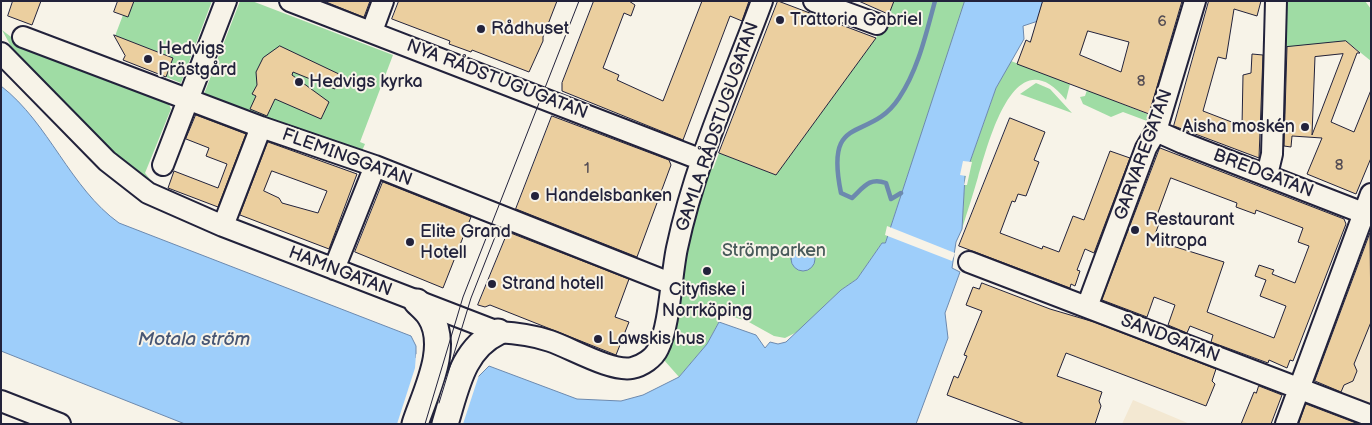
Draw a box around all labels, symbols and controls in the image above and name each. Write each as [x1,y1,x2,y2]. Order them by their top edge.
place label: Trattoria Gabriel [790,9,922,31]
house number: 6 [1157,13,1167,31]
marker: Trattoria Gabriel [774,14,786,26]
place label: Rådhuset [491,18,569,40]
street label: GAMLA RÅDSTUGUGATAN [672,20,764,234]
marker: Rådhuset [475,23,487,35]
street label: NYA RÅDSTUGUGATAN [403,35,591,125]
place label: Hedvigs Prästgård [158,38,237,80]
marker: Hedvigs Prästgård [142,53,154,65]
place label: Hedvigs kyrka [309,71,423,93]
house number: 8 [1137,73,1145,91]
marker: Hedvigs kyrka [293,76,305,88]
street label: GARVAREGATAN [1110,87,1178,223]
place label: Aisha moskén [1182,116,1295,138]
marker: Aisha moskén [1299,121,1311,133]
street label: FLEMINGGATAN [279,124,415,192]
street label: BREDGATAN [1210,145,1316,203]
house number: 8 [1335,157,1343,175]
house number: 1 [584,160,590,178]
place label: Handelsbanken [545,185,672,207]
marker: Handelsbanken [529,190,541,202]
place label: Restaurant Mitropa [1145,209,1235,252]
place label: Elite Grand Hotell [420,221,511,264]
marker: Restaurant Mitropa [1129,224,1141,236]
marker: Elite Grand Hotell [404,236,416,248]
park label: Strömparken [722,240,826,262]
street label: HAMNGATAN [285,242,395,302]
marker: Cityfiske i Norrköping [701,265,713,277]
place label: Strand hotell [502,273,604,295]
marker: Strand hotell [486,278,498,290]
place label: Cityfiske i Norrköping [662,279,752,322]
street label: SANDGATAN [1117,310,1223,368]
place label: Lawskis hus [608,328,705,350]
water label: Motala ström [138,329,250,351]
marker: Lawskis hus [592,333,604,345]

